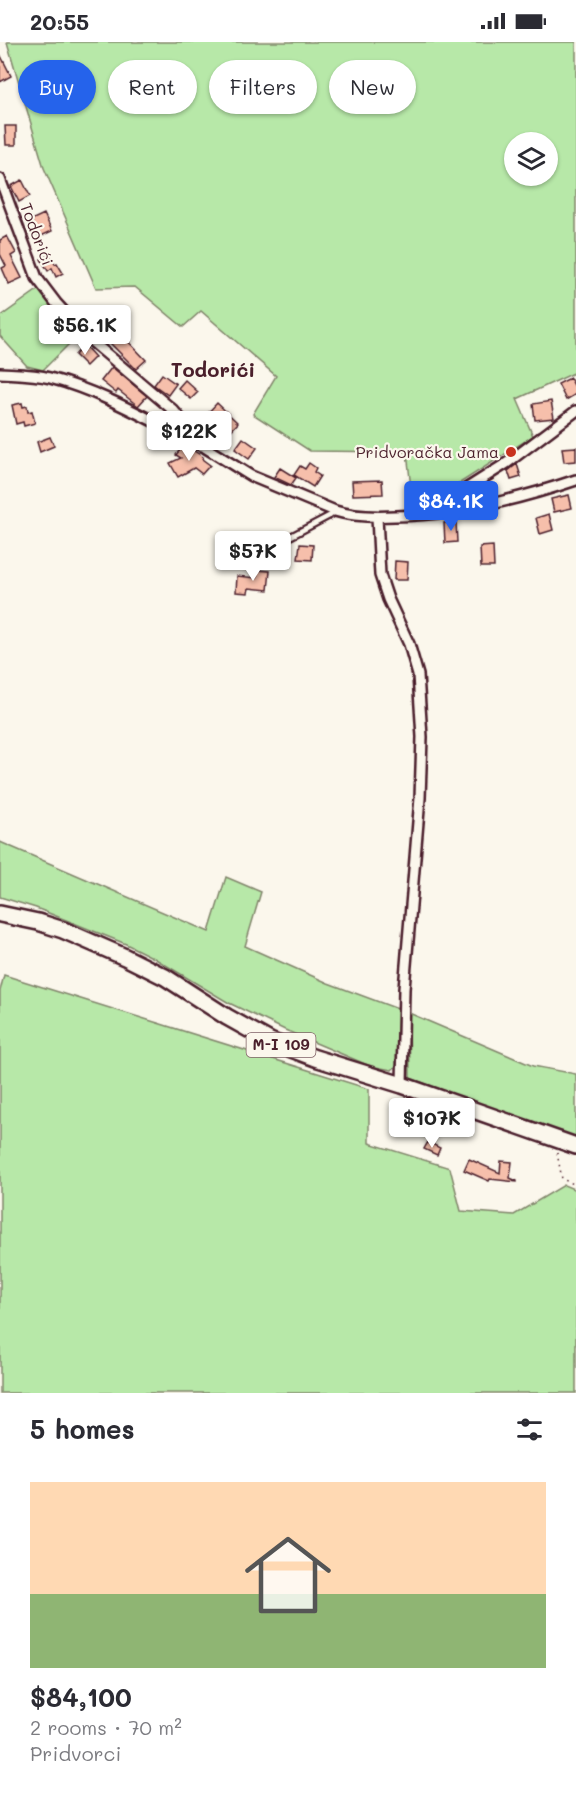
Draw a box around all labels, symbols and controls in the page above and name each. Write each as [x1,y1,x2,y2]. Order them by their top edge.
text: 20:55 [30,7,89,36]
chip: Buy [18,60,96,114]
chip: Rent [108,60,197,114]
chip: Filters [209,60,317,114]
chip: New [329,60,416,114]
map controls [504,132,558,186]
button: layers [504,132,558,186]
street label: Todorići [16,200,59,268]
pin: $56.1K [36,305,134,356]
text: $56.1K [53,311,117,337]
district label: Todorići [171,356,255,382]
pin: $122K [147,411,231,462]
text: $122K [161,417,217,443]
place label: Pridvoračka Jama [356,441,499,462]
marker: Pridvoračka Jama [504,445,518,459]
pin: $84.1K [402,481,500,532]
text: $84.1K [418,487,484,513]
pin: $57K [217,531,289,582]
text: $57K [229,537,277,563]
road number: M-I 109 [246,1033,316,1057]
pin: $107K [390,1098,474,1149]
text: $107K [403,1104,461,1130]
text: 5 homes [30,1412,135,1446]
icon: filters [513,1413,546,1446]
icon: home [234,1521,342,1629]
text: $84,100 [30,1680,132,1714]
text: 2 rooms · 70 m² [30,1714,182,1740]
text: Pridvorci [30,1740,121,1766]

